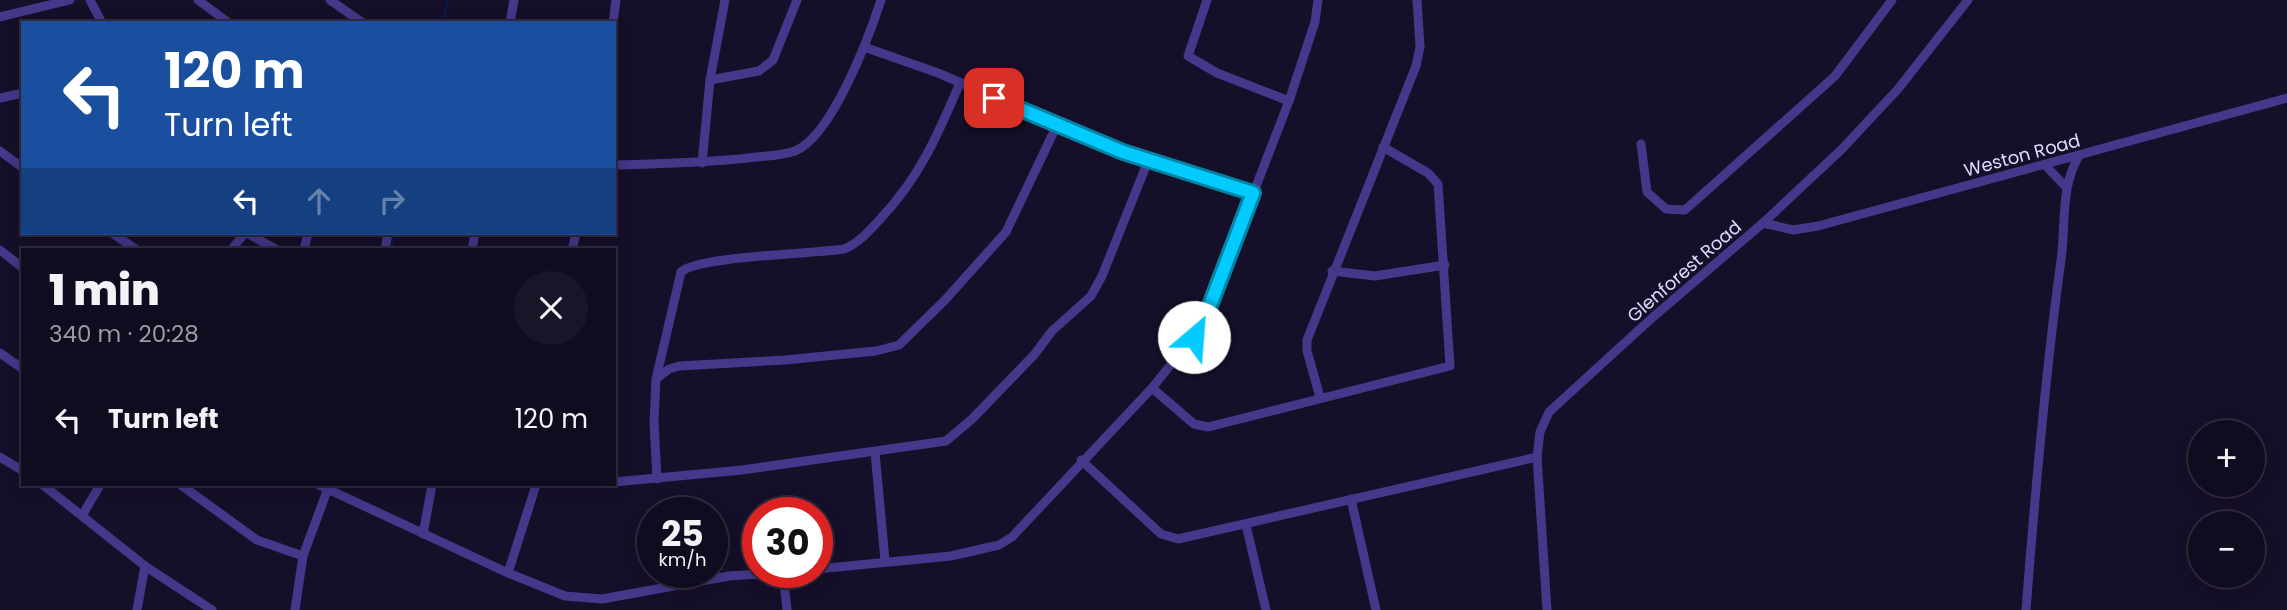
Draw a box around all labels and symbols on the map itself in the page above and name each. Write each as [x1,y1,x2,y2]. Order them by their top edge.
pin [964,68,1024,128]
street label: Weston Road [1961,127,2083,183]
street label: Glenforest Road [1621,214,1747,328]
position arrow [1157,300,1231,374]
speed limit sign: 30 [742,497,833,588]

